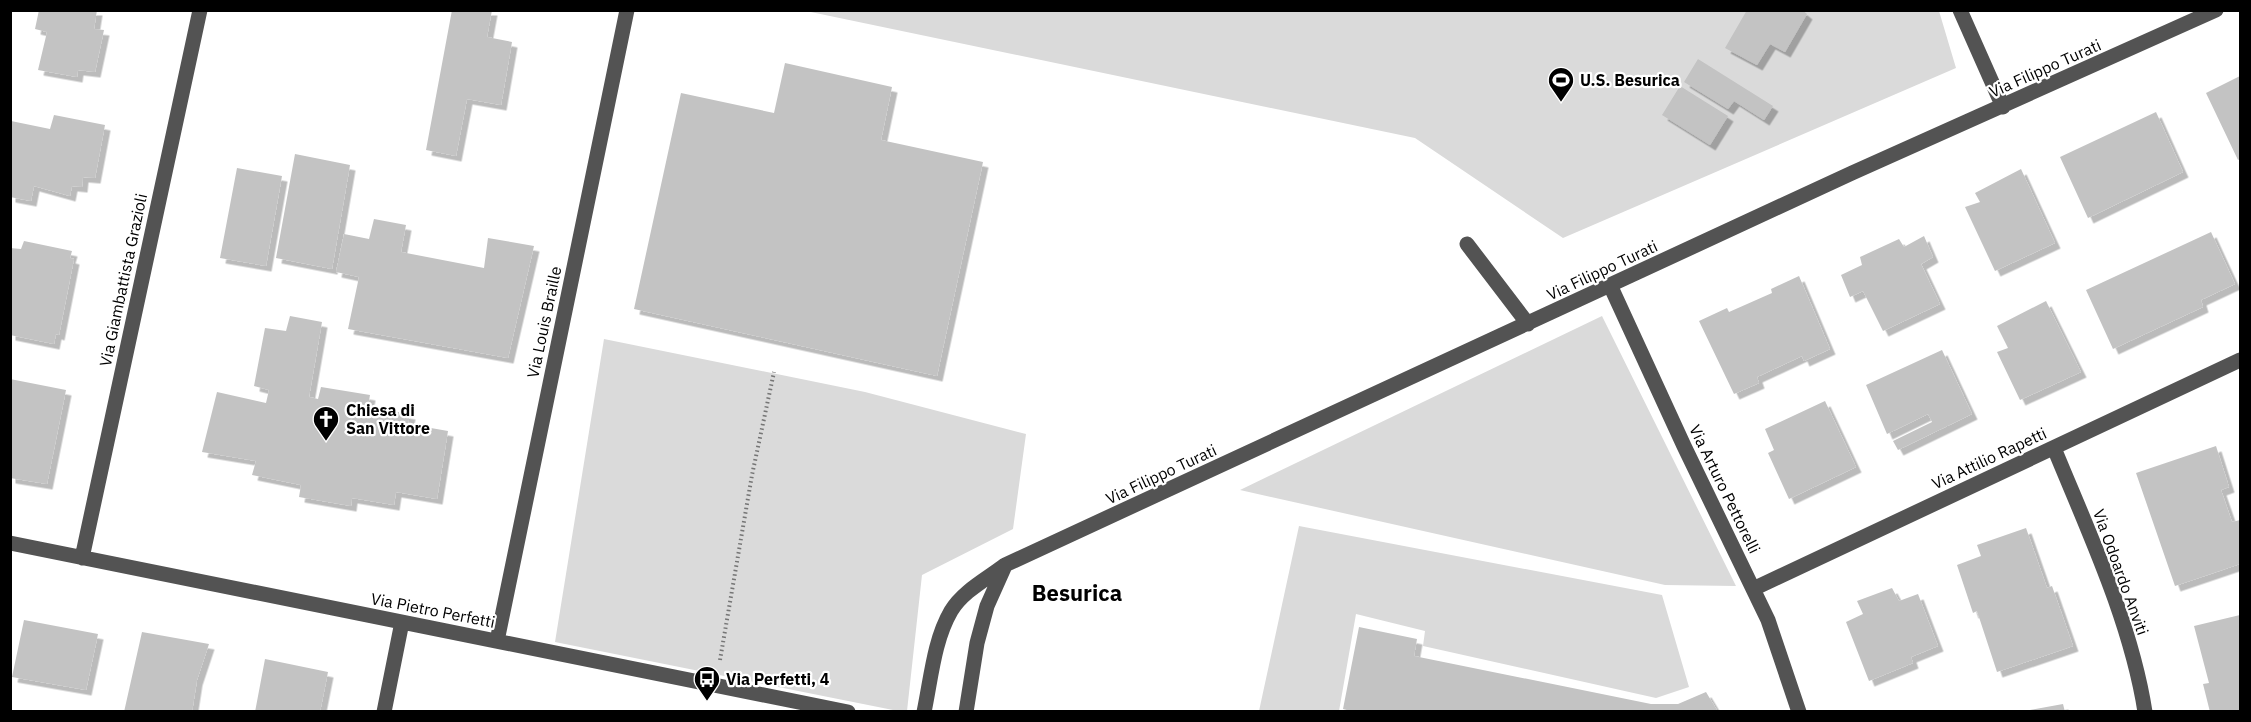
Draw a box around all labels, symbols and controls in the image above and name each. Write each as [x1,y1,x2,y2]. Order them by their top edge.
street label: Via Filippo Turati [1986,34,2104,102]
sports icon: U.S. Besurica [1546,65,1576,103]
place label: U.S. Besurica [1580,70,1680,90]
street label: Via Giambattista Grazioli [95,192,151,368]
street label: Via Filippo Turati [1543,236,1661,304]
street label: Via Louis Braille [522,264,566,380]
place label: Chiesa di San Vittore [346,400,430,438]
church icon: Chiesa di San Vittore [311,404,341,442]
street label: Via Arturo Pettorelli [1685,421,1765,557]
street label: Via Attilio Rapetti [1928,423,2050,493]
street label: Via Filippo Turati [1102,440,1220,508]
street label: Via Odoardo Anviti [2089,506,2153,638]
district label: Besurica [1032,578,1122,607]
street label: Via Pietro Perfetti [369,588,497,632]
bus stop icon: Via Perfetti, 4 [692,664,722,702]
place label: Via Perfetti, 4 [726,669,830,689]

